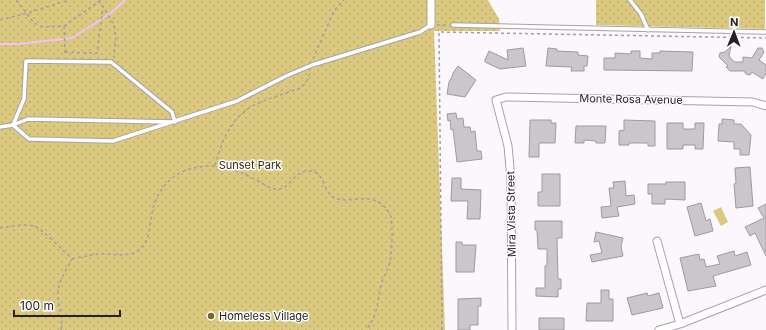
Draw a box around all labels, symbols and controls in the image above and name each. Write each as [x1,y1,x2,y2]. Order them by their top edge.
north arrow [714,12,754,52]
text: N [730,15,738,29]
street label: Monte Rosa Avenue [579,91,683,107]
park label: Sunset Park [219,158,281,172]
street label: Mira Vista Street [503,170,519,257]
scale bar [14,292,120,318]
text: 100 m [20,298,54,313]
place label: Homeless Village [219,309,309,323]
marker: Homeless Village [206,311,216,321]

